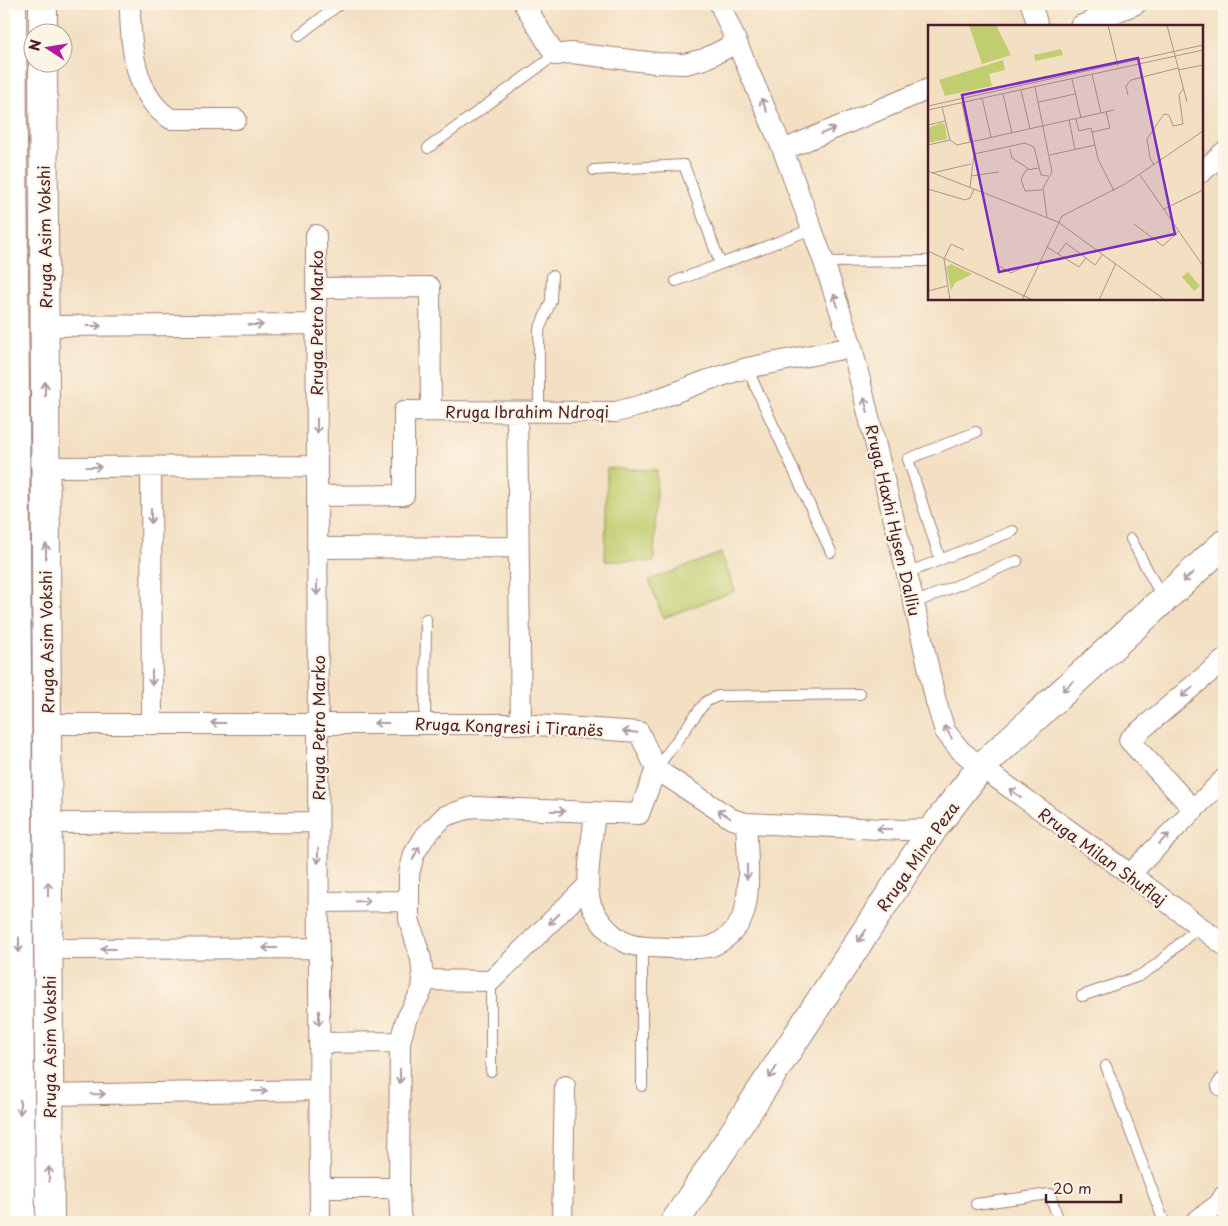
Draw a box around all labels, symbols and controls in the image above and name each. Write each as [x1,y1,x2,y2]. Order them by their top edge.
north arrow [22,22,72,72]
inset map [928,25,1203,300]
text: N [23,38,46,53]
one-way arrow [758,98,768,113]
one-way arrow [820,125,835,135]
street label: Rruga Asim Vokshi [31,165,57,309]
street label: Rruga Petro Marko [304,250,328,396]
one-way arrow [831,293,841,309]
one-way arrow [248,320,264,330]
one-way arrow [85,321,101,331]
one-way arrow [40,381,50,397]
one-way arrow [861,398,870,414]
street label: Rruga Ibrahim Ndroqi [445,399,609,423]
one-way arrow [312,417,322,433]
street label: Rruga Haxhi Hysen Dalliu [860,422,928,618]
one-way arrow [86,462,102,472]
one-way arrow [146,507,156,523]
one-way arrow [41,543,51,560]
street label: Rruga Asim Vokshi [33,570,59,714]
one-way arrow [1182,571,1195,583]
one-way arrow [312,580,322,596]
street label: Rruga Petro Marko [306,655,330,801]
one-way arrow [147,670,157,686]
one-way arrow [1062,680,1074,692]
one-way arrow [1181,686,1194,697]
street label: Rruga Kongresi i Tiranës [414,711,604,741]
one-way arrow [210,718,226,728]
one-way arrow [373,718,389,728]
one-way arrow [942,726,952,740]
one-way arrow [622,727,638,737]
one-way arrow [1008,788,1022,798]
street label: Rruga Mine Peza [870,796,964,916]
street label: Rruga Milan Shuflaj [1034,801,1172,911]
one-way arrow [550,806,566,815]
one-way arrow [717,808,731,818]
one-way arrow [876,824,892,833]
one-way arrow [1158,834,1170,846]
one-way arrow [412,846,422,861]
one-way arrow [314,847,323,863]
one-way arrow [742,864,752,880]
one-way arrow [43,881,53,897]
one-way arrow [355,896,371,906]
one-way arrow [548,913,560,925]
one-way arrow [857,929,867,943]
one-way arrow [14,936,24,953]
one-way arrow [263,943,279,953]
one-way arrow [100,944,116,954]
street label: Rruga Asim Vokshi [37,975,61,1119]
one-way arrow [314,1010,324,1026]
one-way arrow [767,1064,777,1078]
one-way arrow [395,1068,404,1084]
one-way arrow [252,1086,268,1096]
one-way arrow [89,1089,105,1099]
one-way arrow [15,1099,25,1115]
one-way arrow [44,1166,54,1182]
scale bar [1046,1171,1120,1203]
text: 20 m [1053,1176,1092,1199]

